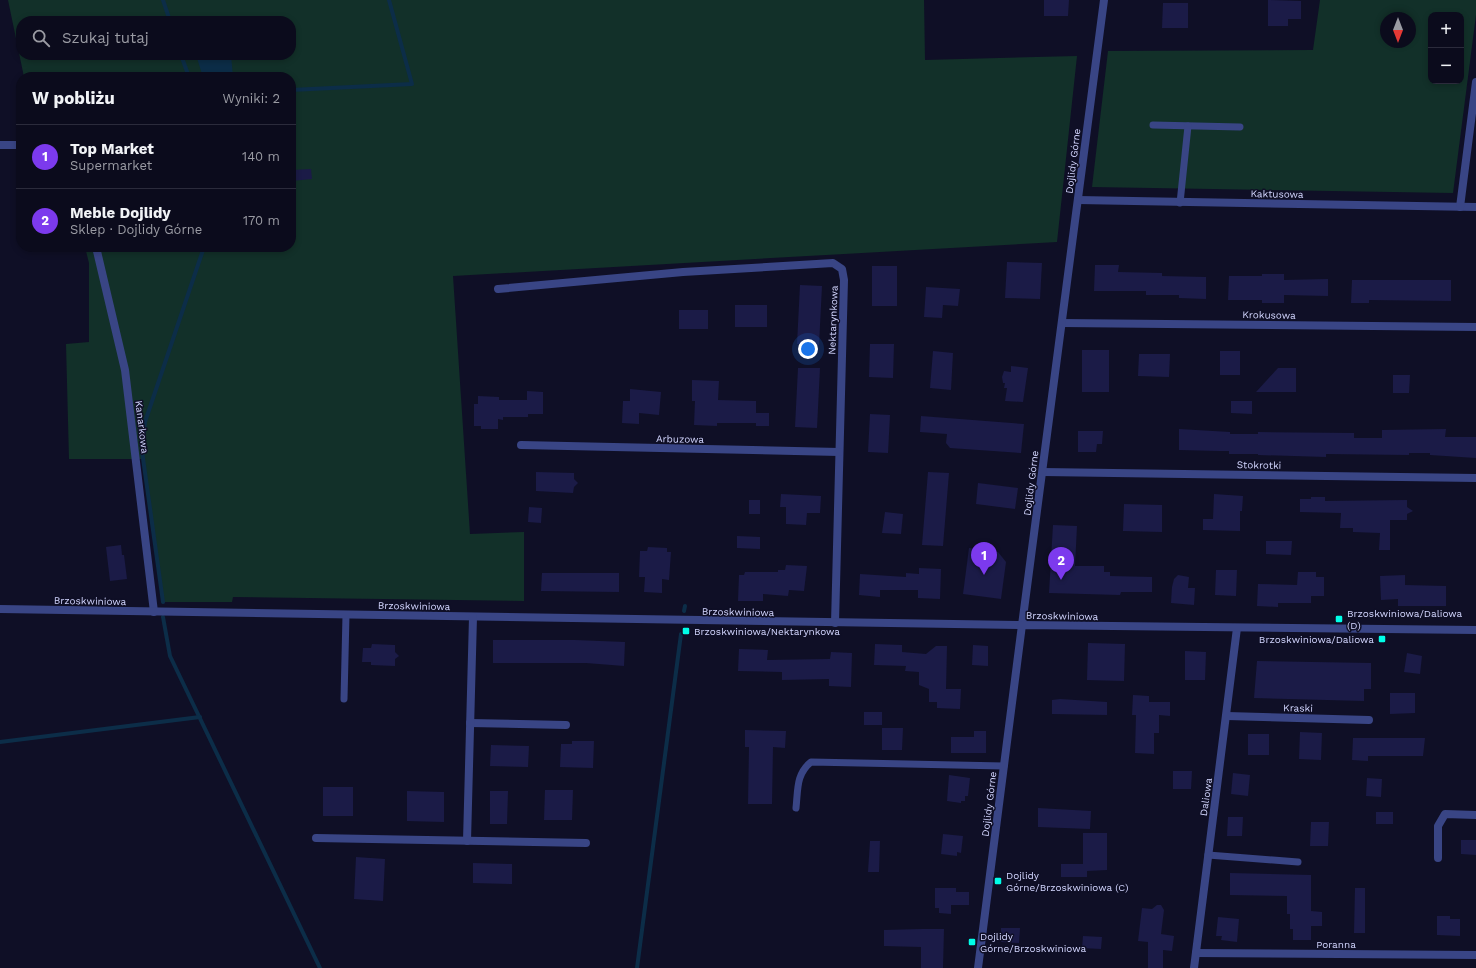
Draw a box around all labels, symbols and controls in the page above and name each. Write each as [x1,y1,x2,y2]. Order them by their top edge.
north arrow [1380,12,1416,48]
map controls [1428,12,1464,84]
button: + [1428,12,1464,48]
search box [16,16,296,60]
icon: search [30,27,52,49]
text: Szukaj tutaj [62,29,149,47]
button: − [1428,48,1464,84]
text: W pobliżu [32,88,115,108]
text: Wyniki: 2 [223,91,280,106]
street label: Dojlidy Górne [1064,128,1082,194]
text: Top Market [70,140,154,158]
text: 1 [42,149,48,164]
text: 140 m [242,149,280,164]
text: Supermarket [70,158,152,173]
street label: Kaktusowa [1250,188,1304,200]
text: Meble Dojlidy [70,204,171,222]
text: 2 [41,213,49,228]
text: 170 m [243,213,280,228]
text: Sklep · Dojlidy Górne [70,222,202,237]
street label: Nektarynkowa [826,285,840,355]
street label: Krokusowa [1242,309,1296,321]
your location [798,339,818,359]
street label: Kanarkowa [133,400,151,454]
street label: Arbuzowa [656,433,704,445]
street label: Dojlidy Górne [1022,450,1040,516]
street label: Stokrotki [1237,459,1281,471]
pin: 1 [971,542,997,575]
pin: 2 [1048,547,1074,580]
street label: Brzoskwiniowa [54,595,127,607]
street label: Brzoskwiniowa [378,600,451,612]
street label: Brzoskwiniowa [702,606,775,618]
place label: Brzoskwiniowa/Daliowa (D) [1347,608,1462,631]
street label: Brzoskwiniowa [1026,610,1099,622]
marker: Brzoskwiniowa/Daliowa (D) [1334,614,1344,624]
marker: Brzoskwiniowa/Nektarynkowa [681,626,691,636]
place label: Brzoskwiniowa/Nektarynkowa [694,626,840,637]
place label: Brzoskwiniowa/Daliowa [1259,634,1374,645]
marker: Brzoskwiniowa/Daliowa [1377,634,1387,644]
street label: Kraski [1283,702,1313,714]
street label: Dojlidy Górne [980,771,998,837]
street label: Daliowa [1198,777,1214,817]
place label: Dojlidy Górne/Brzoskwiniowa (C) [1006,870,1128,893]
marker: Dojlidy Górne/Brzoskwiniowa (C) [993,876,1003,886]
place label: Dojlidy Górne/Brzoskwiniowa [980,931,1086,954]
marker: Dojlidy Górne/Brzoskwiniowa [967,937,977,947]
street label: Poranna [1316,939,1356,950]

